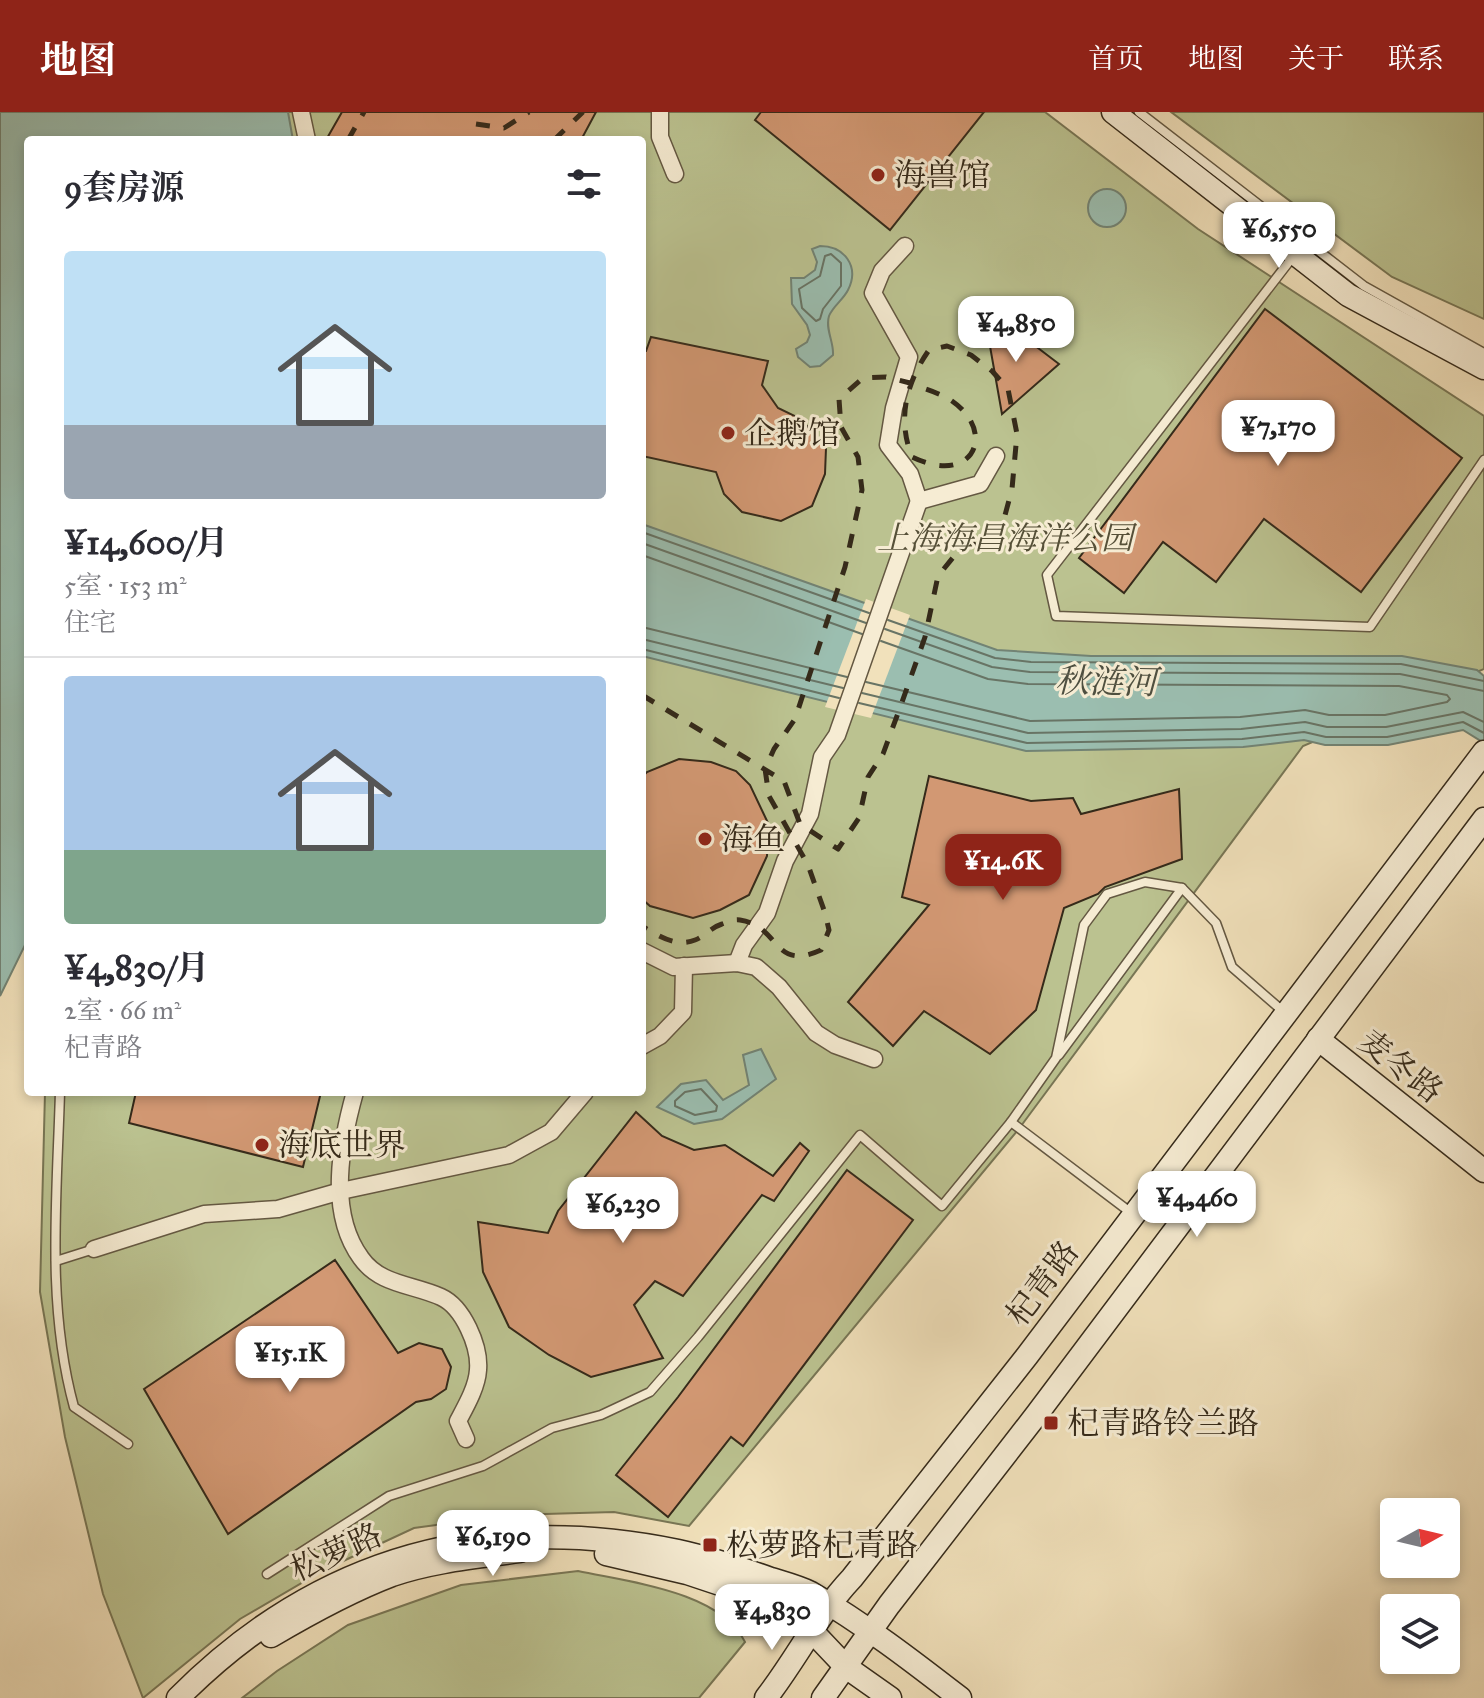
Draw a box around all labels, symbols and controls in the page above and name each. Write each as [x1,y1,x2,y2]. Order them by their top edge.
text: 地图 [40,37,116,83]
text: 首页 [1088,41,1144,76]
text: 地图 [1188,41,1244,76]
text: 关于 [1288,41,1344,76]
text: 联系 [1388,41,1444,76]
place label: 海兽馆 [894,156,990,195]
icon: filters [562,162,606,206]
marker: 海兽馆 [869,166,887,184]
text: 9套房源 [64,167,184,208]
pin: ¥6,550 [1214,202,1344,270]
text: ¥6,550 [1241,212,1317,244]
pin: ¥4,850 [951,296,1081,364]
icon: home [263,303,407,447]
text: ¥4,850 [976,306,1056,338]
pin: ¥7,170 [1213,400,1343,468]
text: ¥7,170 [1240,410,1316,442]
place label: 企鹅馆 [744,414,840,453]
marker: 企鹅馆 [719,424,737,442]
park label: 上海海昌海洋公园 [877,519,1138,558]
text: ¥14,600/月 [64,522,228,563]
text: 5室 · 153 m² [64,569,187,601]
text: 住宅 [64,606,116,638]
water label: 秋涟河 [1055,660,1163,703]
icon: home [263,728,407,872]
place label: 海鱼 [721,820,785,859]
marker: 海鱼 [696,830,714,848]
pin: ¥14.6K [938,834,1068,902]
text: ¥14.6K [963,844,1043,876]
text: ¥4,830/月 [64,947,209,988]
text: 2室 · 66 m² [64,994,181,1026]
street label: 麦冬路 [1351,1021,1451,1111]
text: 杞青路 [64,1031,142,1063]
place label: 海底世界 [278,1126,406,1165]
marker: 海底世界 [253,1136,271,1154]
pin: ¥4,460 [1132,1171,1262,1239]
pin: ¥6,230 [558,1177,688,1245]
text: ¥4,460 [1156,1181,1238,1213]
text: ¥6,230 [585,1187,661,1219]
street label: 杞青路 [998,1233,1087,1333]
pin: ¥15.1K [225,1326,355,1394]
text: ¥15.1K [254,1336,326,1368]
place label: 杞青路铃兰路 [1067,1404,1259,1443]
marker: 杞青路铃兰路 [1042,1414,1060,1432]
north arrow [1380,1498,1460,1578]
map controls [1380,1498,1460,1674]
pin: ¥6,190 [428,1510,558,1578]
street label: 松萝路 [284,1515,388,1590]
text: ¥6,190 [455,1520,531,1552]
place label: 松萝路杞青路 [726,1526,918,1565]
marker: 松萝路杞青路 [701,1536,719,1554]
pin: ¥4,830 [707,1584,837,1652]
text: ¥4,830 [733,1594,811,1626]
button: layers [1380,1594,1460,1674]

